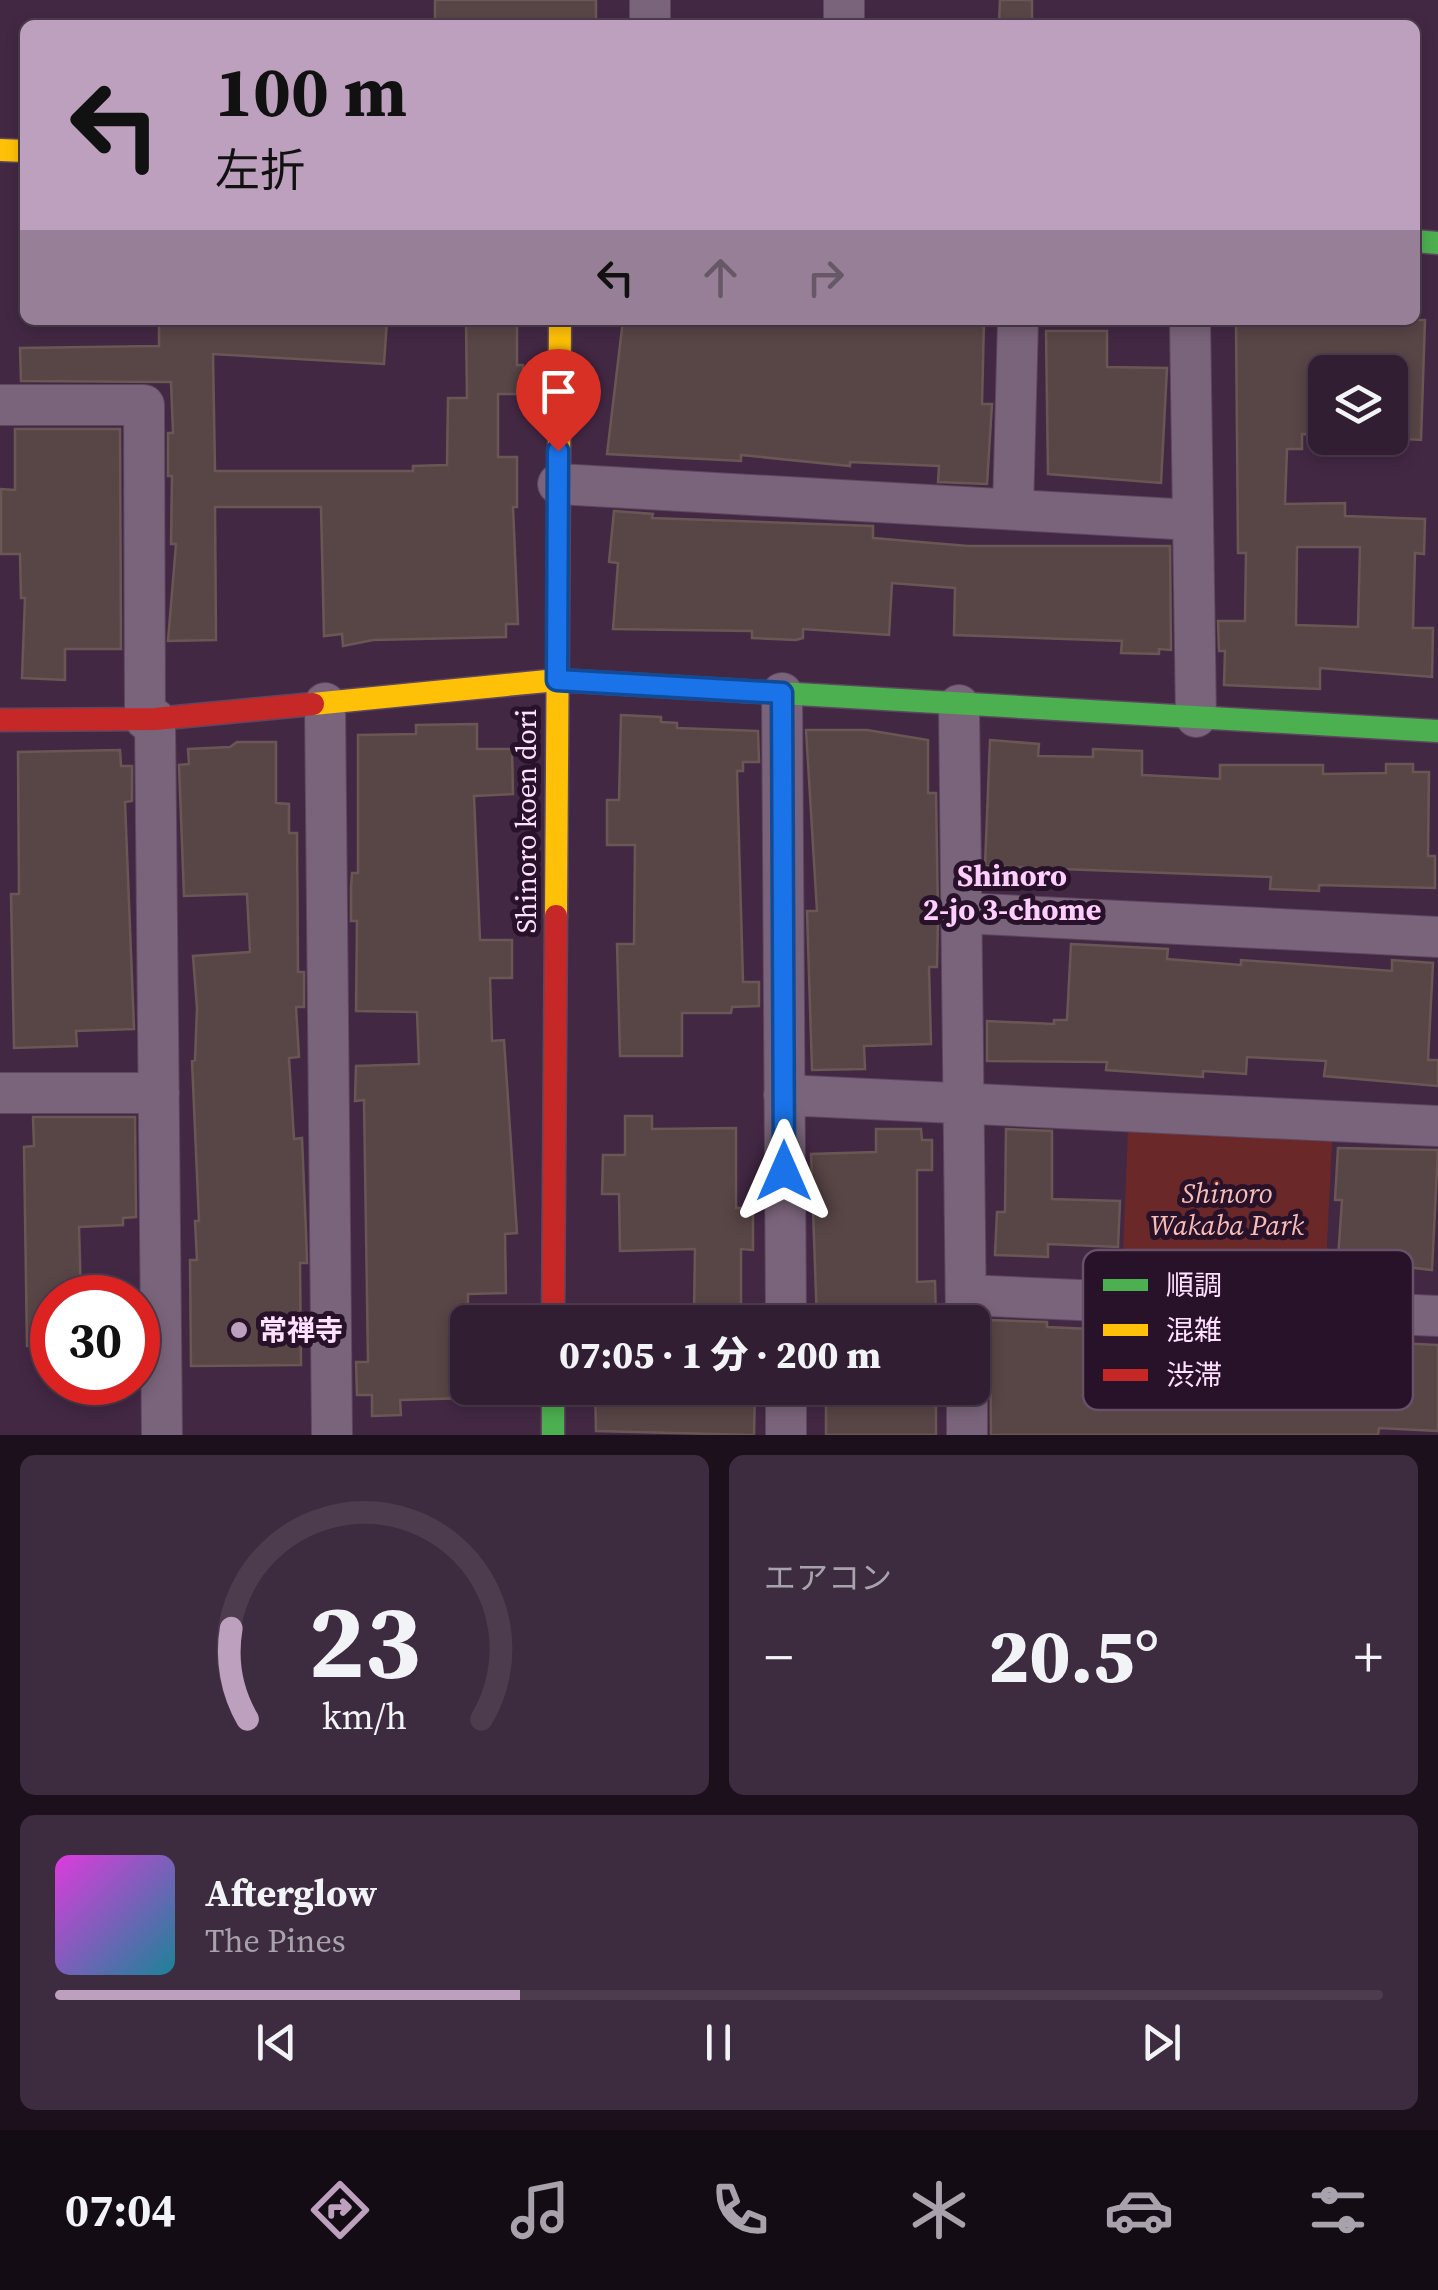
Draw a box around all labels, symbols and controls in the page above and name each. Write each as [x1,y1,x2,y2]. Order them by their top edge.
text: 100 m [215,43,407,139]
icon: left [50,60,180,190]
text: 左折 [215,139,305,201]
icon: left [588,250,643,305]
icon: ahead [693,250,748,305]
icon: right [798,250,853,305]
pin [516,349,601,452]
map controls [1308,355,1408,455]
button: layers [1308,355,1408,455]
icon: arrive [531,364,586,419]
street label: Shinoro koen dori [507,709,545,933]
district label: Shinoro 2-jo 3-chome [923,855,1101,930]
position arrow [732,1119,836,1223]
park label: Shinoro Wakaba Park [1150,1174,1305,1244]
legend [1083,1250,1413,1410]
text: 順調 [1166,1266,1222,1304]
speed limit sign: 30 [30,1275,160,1405]
place label: 常禅寺 [259,1311,343,1349]
text: 混雑 [1166,1311,1222,1349]
marker: 常禅寺 [228,1319,250,1341]
text: 07:05 · 1 分 · 200 m [559,1329,881,1381]
text: 渋滞 [1166,1356,1222,1394]
text: エアコン [764,1556,892,1600]
text: 23 [308,1569,421,1712]
text: 20.5° [988,1604,1159,1707]
text: − [764,1619,793,1694]
text: + [1354,1619,1383,1694]
text: km/h [322,1692,407,1741]
text: Afterglow [205,1867,377,1919]
text: The Pines [205,1919,346,1963]
icon: previous [249,2015,304,2070]
icon: pause [691,2015,746,2070]
icon: next [1134,2015,1189,2070]
icon: directions [305,2175,375,2245]
icon: music [505,2175,575,2245]
icon: phone [705,2175,775,2245]
icon: climate [904,2175,974,2245]
icon: car [1104,2175,1174,2245]
icon: filters [1303,2175,1373,2245]
text: 07:04 [65,2179,176,2241]

